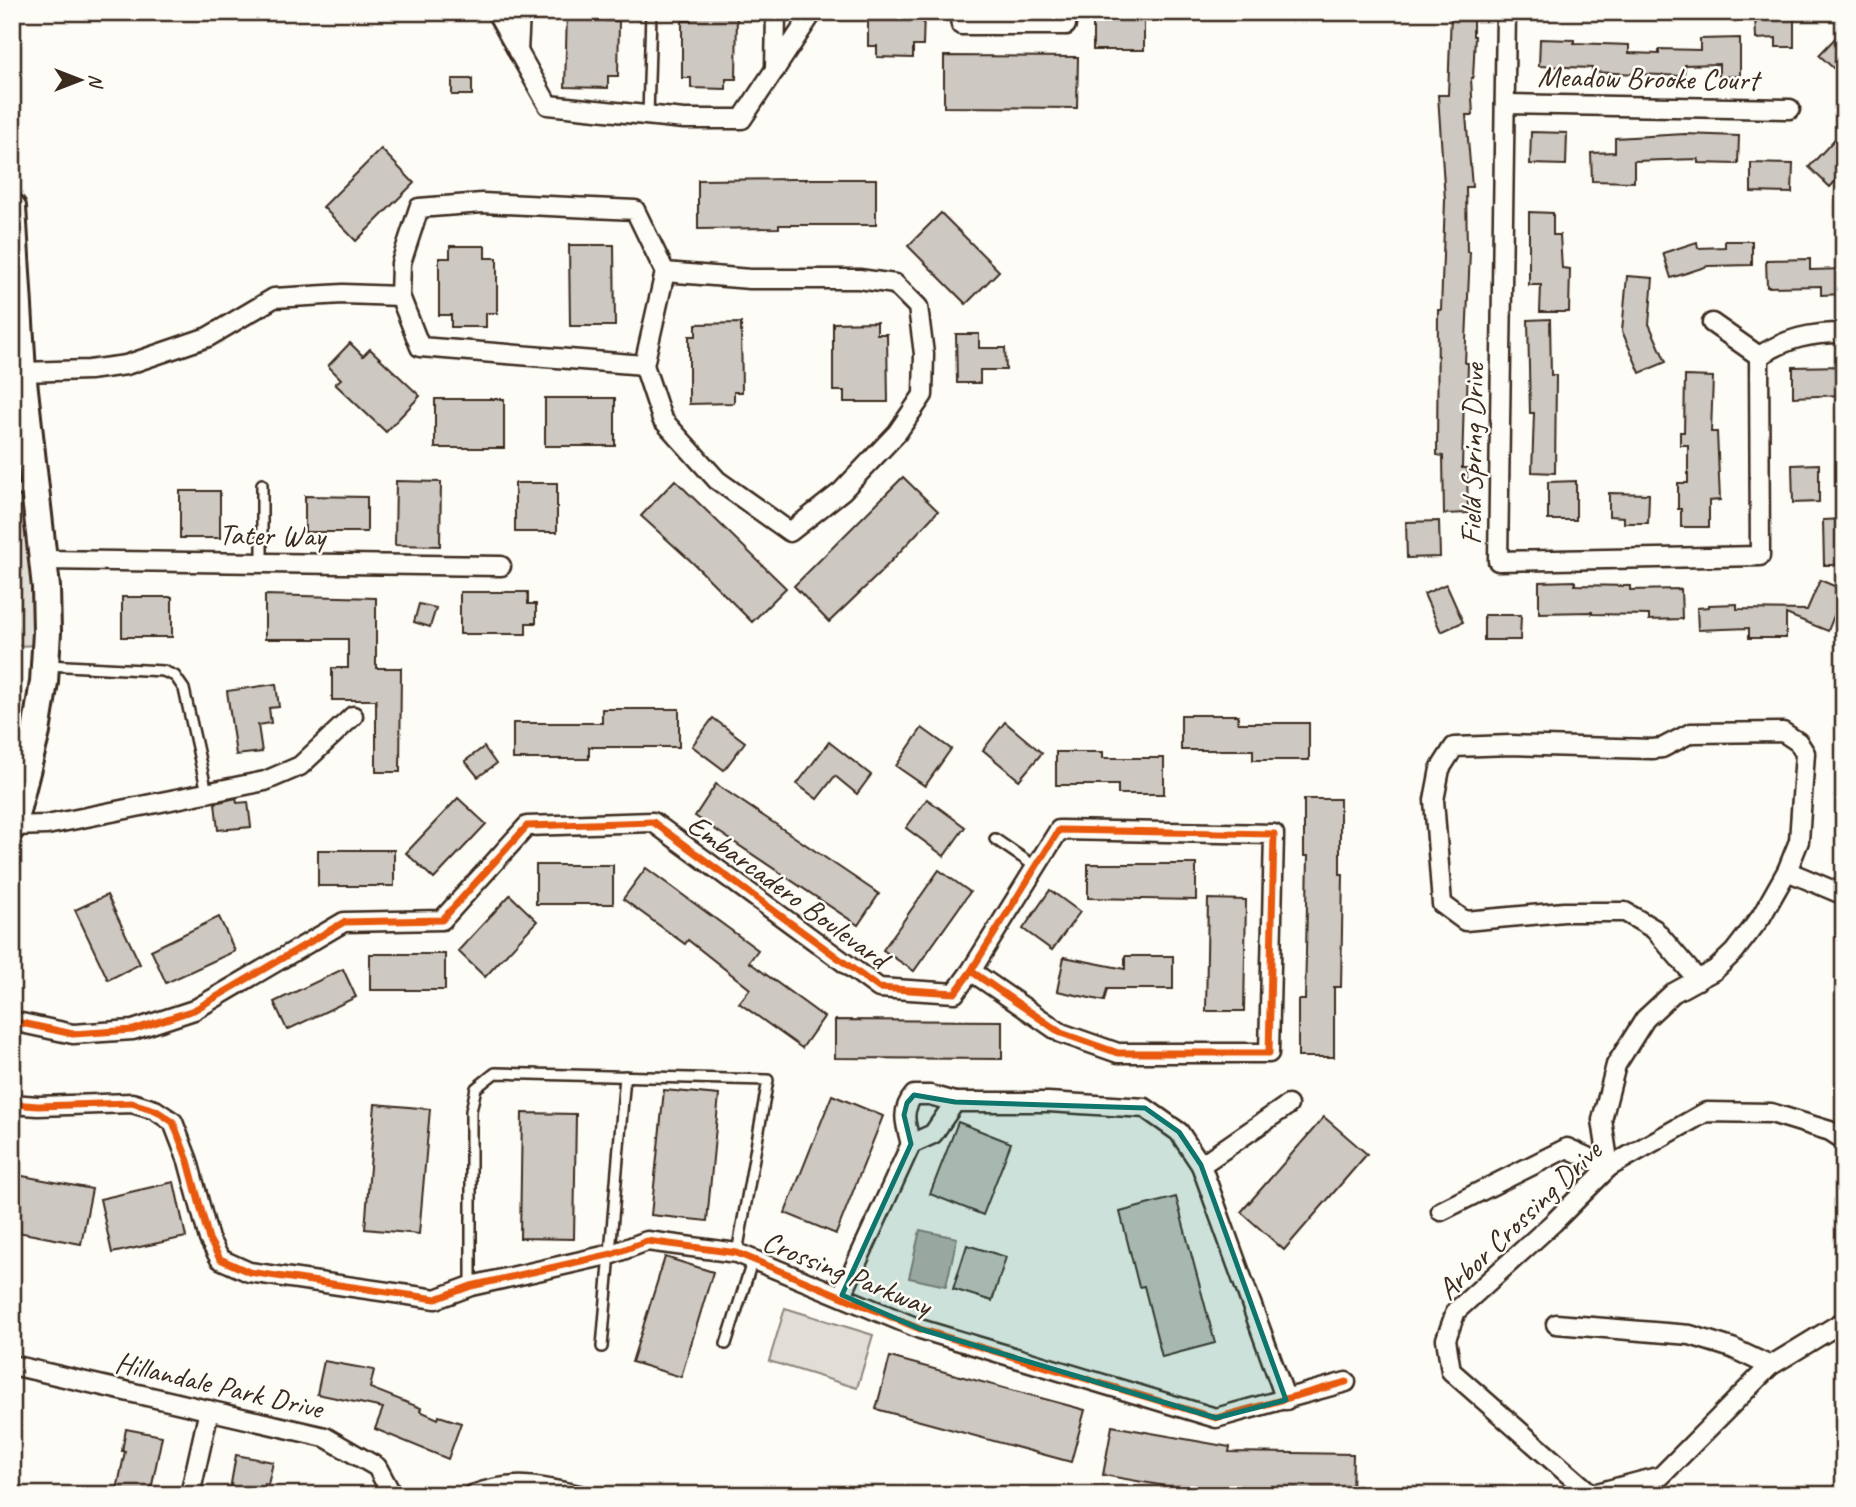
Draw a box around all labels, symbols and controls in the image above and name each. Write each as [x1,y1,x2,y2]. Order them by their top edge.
north arrow [46,46,116,116]
street label: Meadow Brooke Court [1537,57,1763,99]
text: N [84,74,108,89]
street label: Field Spring Drive [1451,361,1493,545]
street label: Tater Way [219,515,328,555]
street label: Embarcadero Boulevard [680,805,899,979]
street label: Arbor Crossing Drive [1429,1130,1611,1308]
street label: Crossing Parkway [757,1222,940,1325]
street label: Hillandale Park Drive [112,1343,329,1428]

